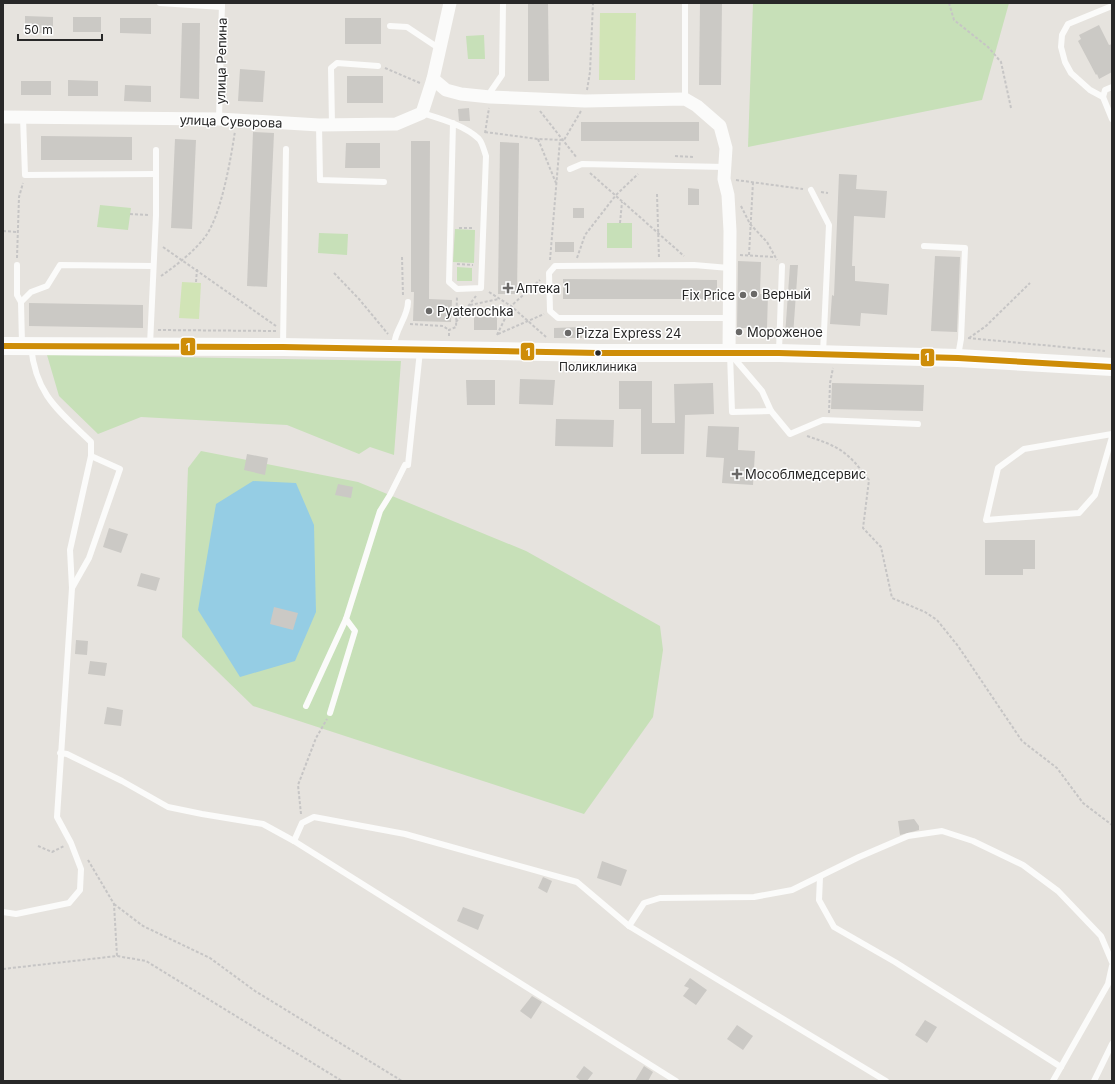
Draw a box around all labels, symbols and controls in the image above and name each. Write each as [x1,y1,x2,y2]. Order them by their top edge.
scale bar [18,16,102,42]
street label: улица Репина [212,17,230,105]
text: 50 m [24,22,53,37]
street label: улица Суворова [179,111,283,131]
place label: Аптека 1 [516,280,569,296]
marker: Аптека 1 [503,283,513,293]
place label: Верный [762,286,811,302]
place label: Fix Price [682,287,735,303]
marker: Верный [749,289,759,299]
marker: Fix Price [738,290,748,300]
place label: Pyaterochka [437,303,514,319]
marker: Pyaterochka [424,306,434,316]
place label: Мороженое [747,324,823,340]
place label: Pizza Express 24 [576,325,681,341]
marker: Мороженое [734,327,744,337]
marker: Pizza Express 24 [563,328,573,338]
line badge: 1 [180,337,196,356]
text: 1 [186,340,191,354]
line badge: 1 [520,342,535,361]
text: 1 [526,345,531,359]
marker: Поликлиника [593,348,603,358]
line badge: 1 [920,348,935,367]
text: 1 [925,350,930,364]
place label: Поликлиника [559,359,637,374]
place label: Мособлмедсервис [745,466,866,482]
marker: Мособлмедсервис [732,469,742,479]

